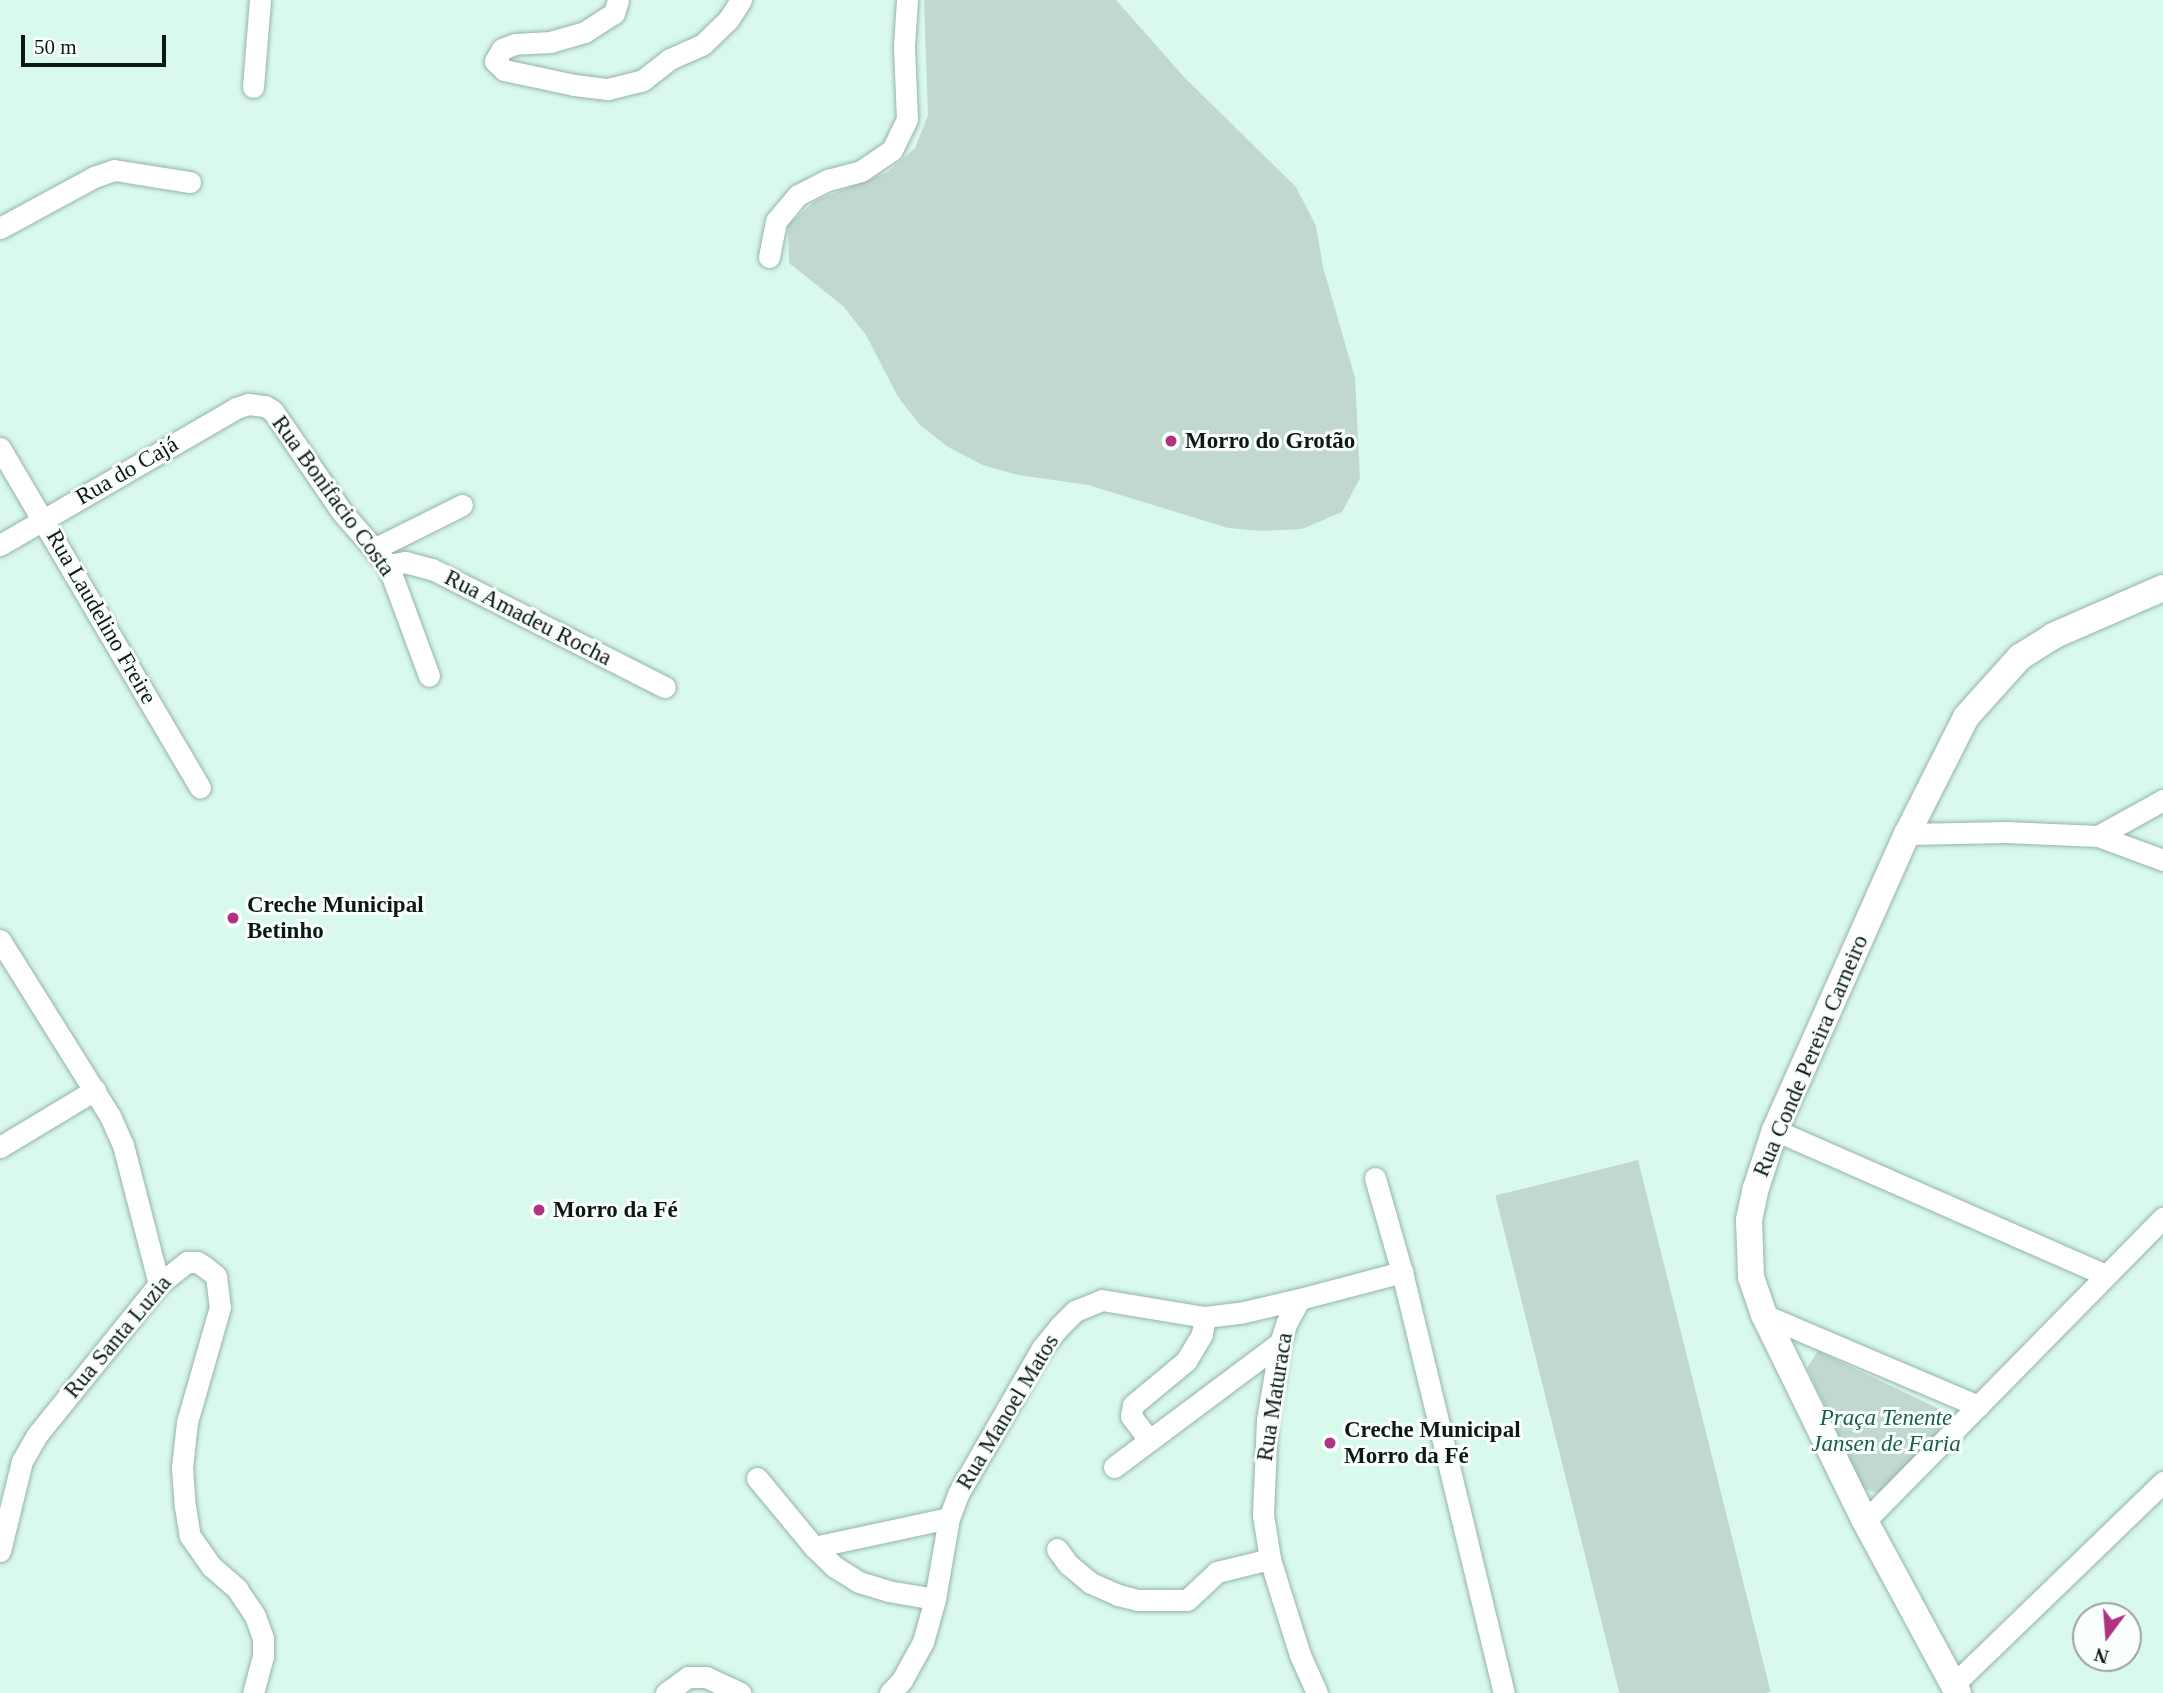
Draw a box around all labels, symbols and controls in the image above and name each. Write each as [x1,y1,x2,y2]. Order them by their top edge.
scale bar [24,21,170,65]
text: 50 m [34,35,77,59]
street label: Rua Bonifacio Costa [266,410,400,582]
place label: Morro do Grotão [1185,427,1355,455]
street label: Rua do Cajá [71,431,183,511]
marker: Morro do Grotão [1163,433,1179,449]
street label: Rua Laudelino Freire [40,525,162,709]
street label: Rua Amadeu Rocha [439,564,617,672]
place label: Creche Municipal Betinho [247,891,424,945]
marker: Creche Municipal Betinho [225,910,241,926]
street label: Rua Conde Pereira Carneiro [1748,931,1874,1181]
place label: Morro da Fé [553,1196,678,1224]
marker: Morro da Fé [531,1202,547,1218]
street label: Rua Santa Luzia [59,1270,177,1404]
street label: Rua Manoel Matos [951,1329,1065,1495]
street label: Rua Maturaca [1251,1331,1299,1463]
park label: Praça Tenente Jansen de Faria [1811,1404,1961,1458]
place label: Creche Municipal Morro da Fé [1344,1416,1521,1470]
marker: Creche Municipal Morro da Fé [1322,1435,1338,1451]
north arrow [2072,1602,2142,1672]
text: N [2092,1644,2111,1668]

